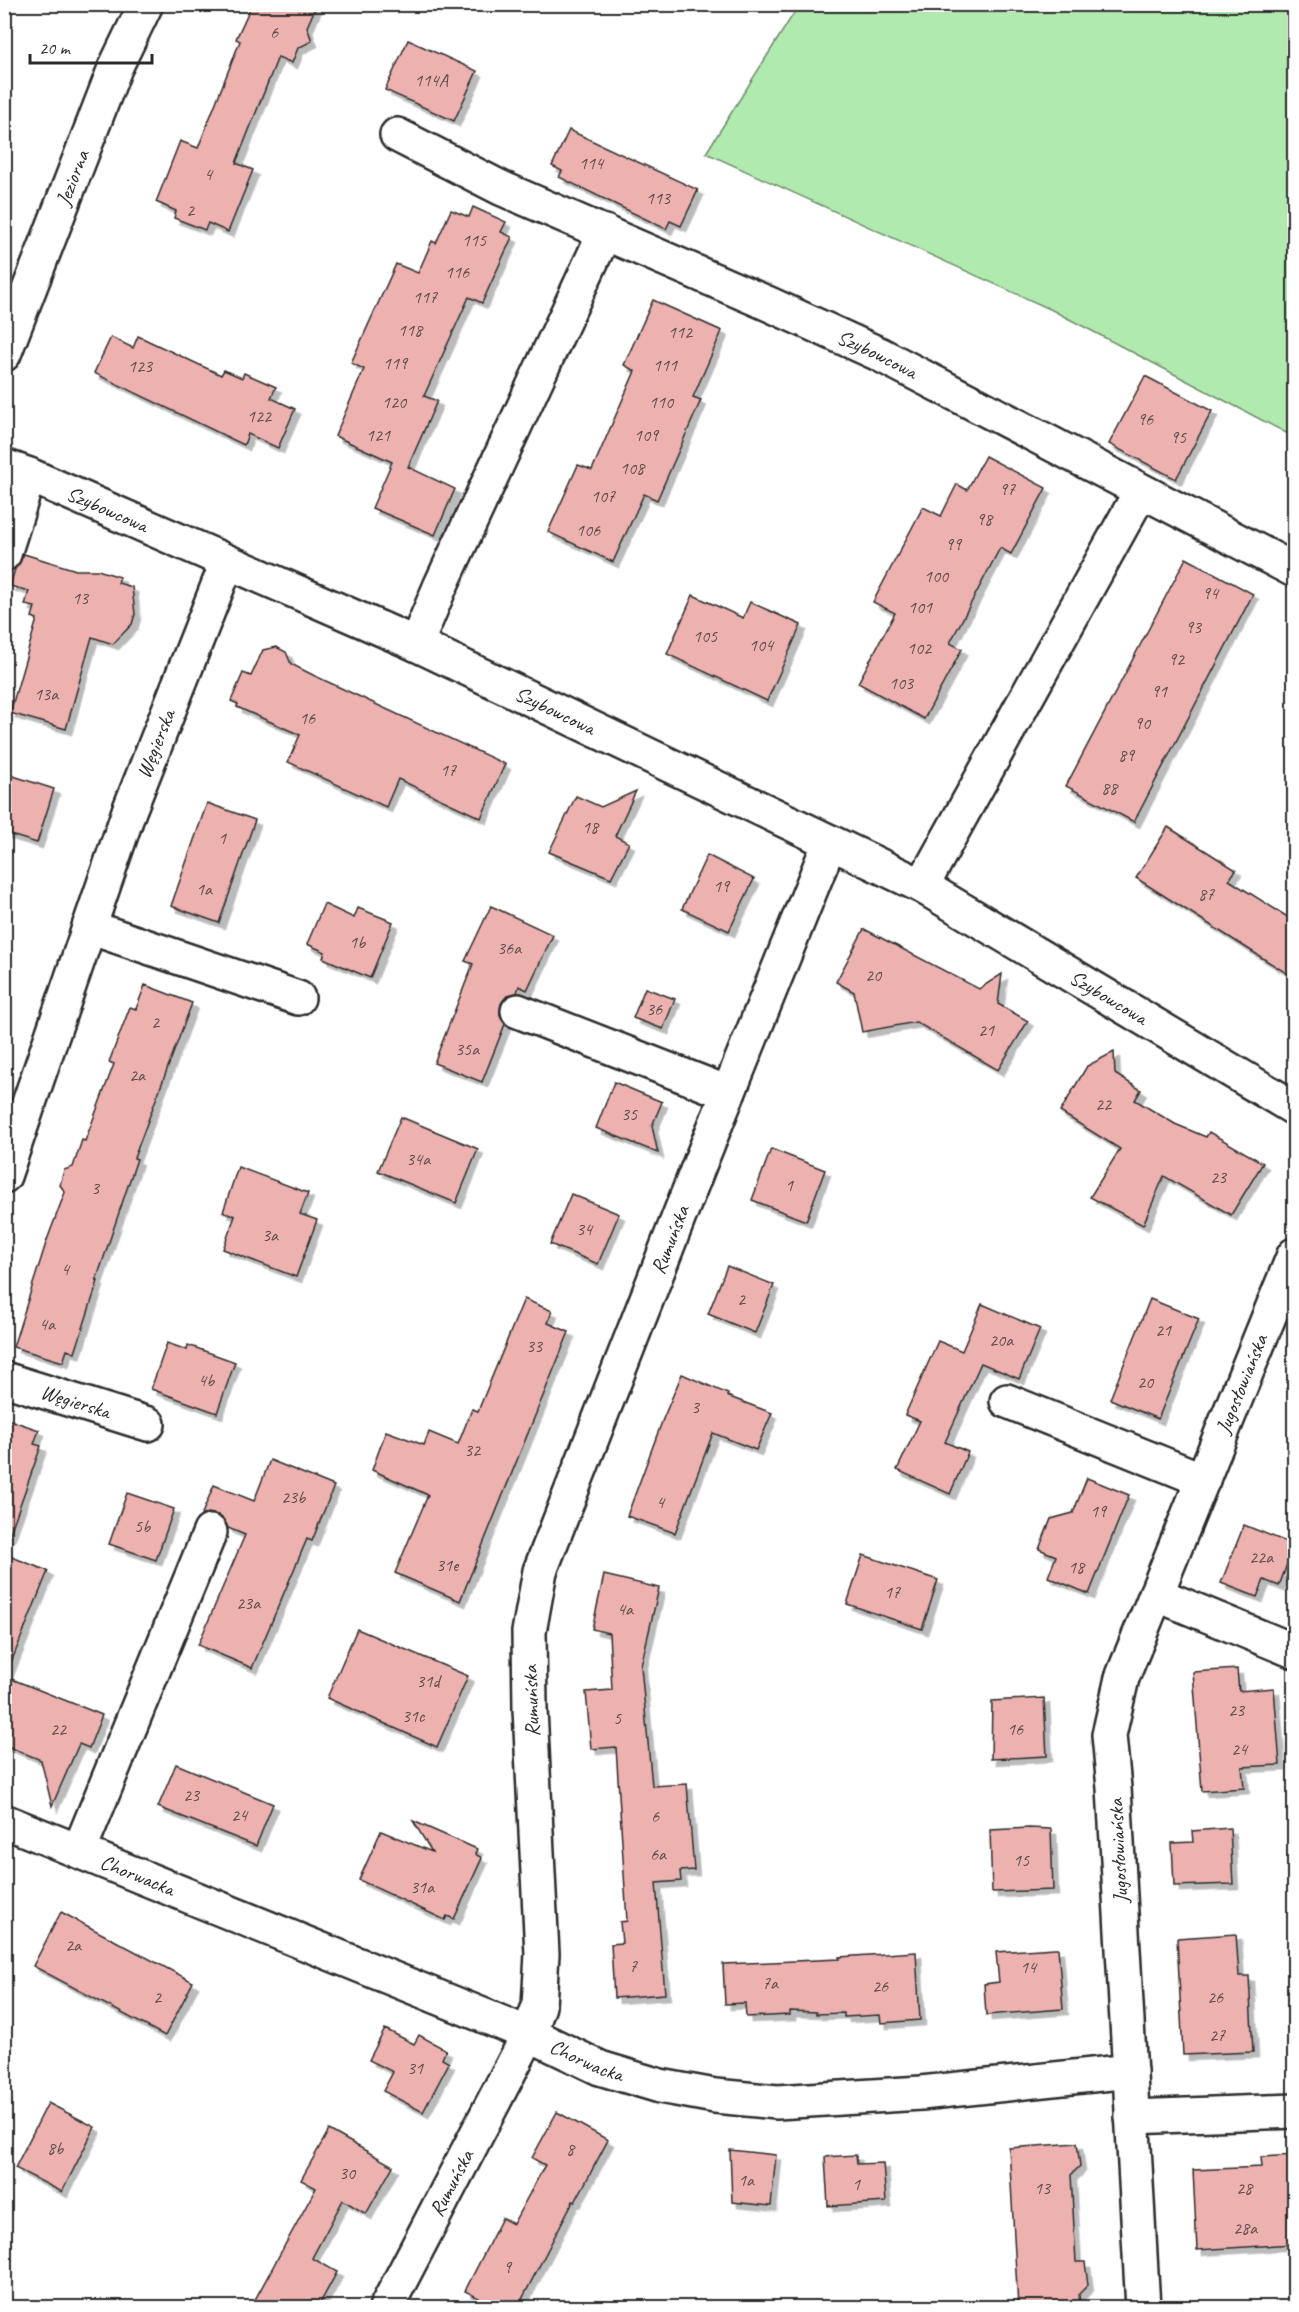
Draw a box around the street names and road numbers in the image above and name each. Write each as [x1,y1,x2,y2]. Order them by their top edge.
street label: Jeziorna [50,145,96,210]
street label: Szybowcowa [833,324,924,386]
street label: Szybowcowa [63,480,154,539]
street label: Szybowcowa [511,680,602,742]
street label: Węgierska [130,704,182,782]
street label: Szybowcowa [1065,964,1154,1032]
street label: Rumuńska [645,1200,696,1278]
street label: Jugosłowiańska [1209,1329,1274,1438]
street label: Węgierska [38,1378,116,1425]
street label: Rumuńska [517,1663,545,1737]
street label: Jugosłowiańska [1102,1796,1134,1905]
street label: Chorwacka [97,1848,181,1903]
street label: Chorwacka [546,2033,629,2088]
street label: Rumuńska [423,2144,480,2221]

